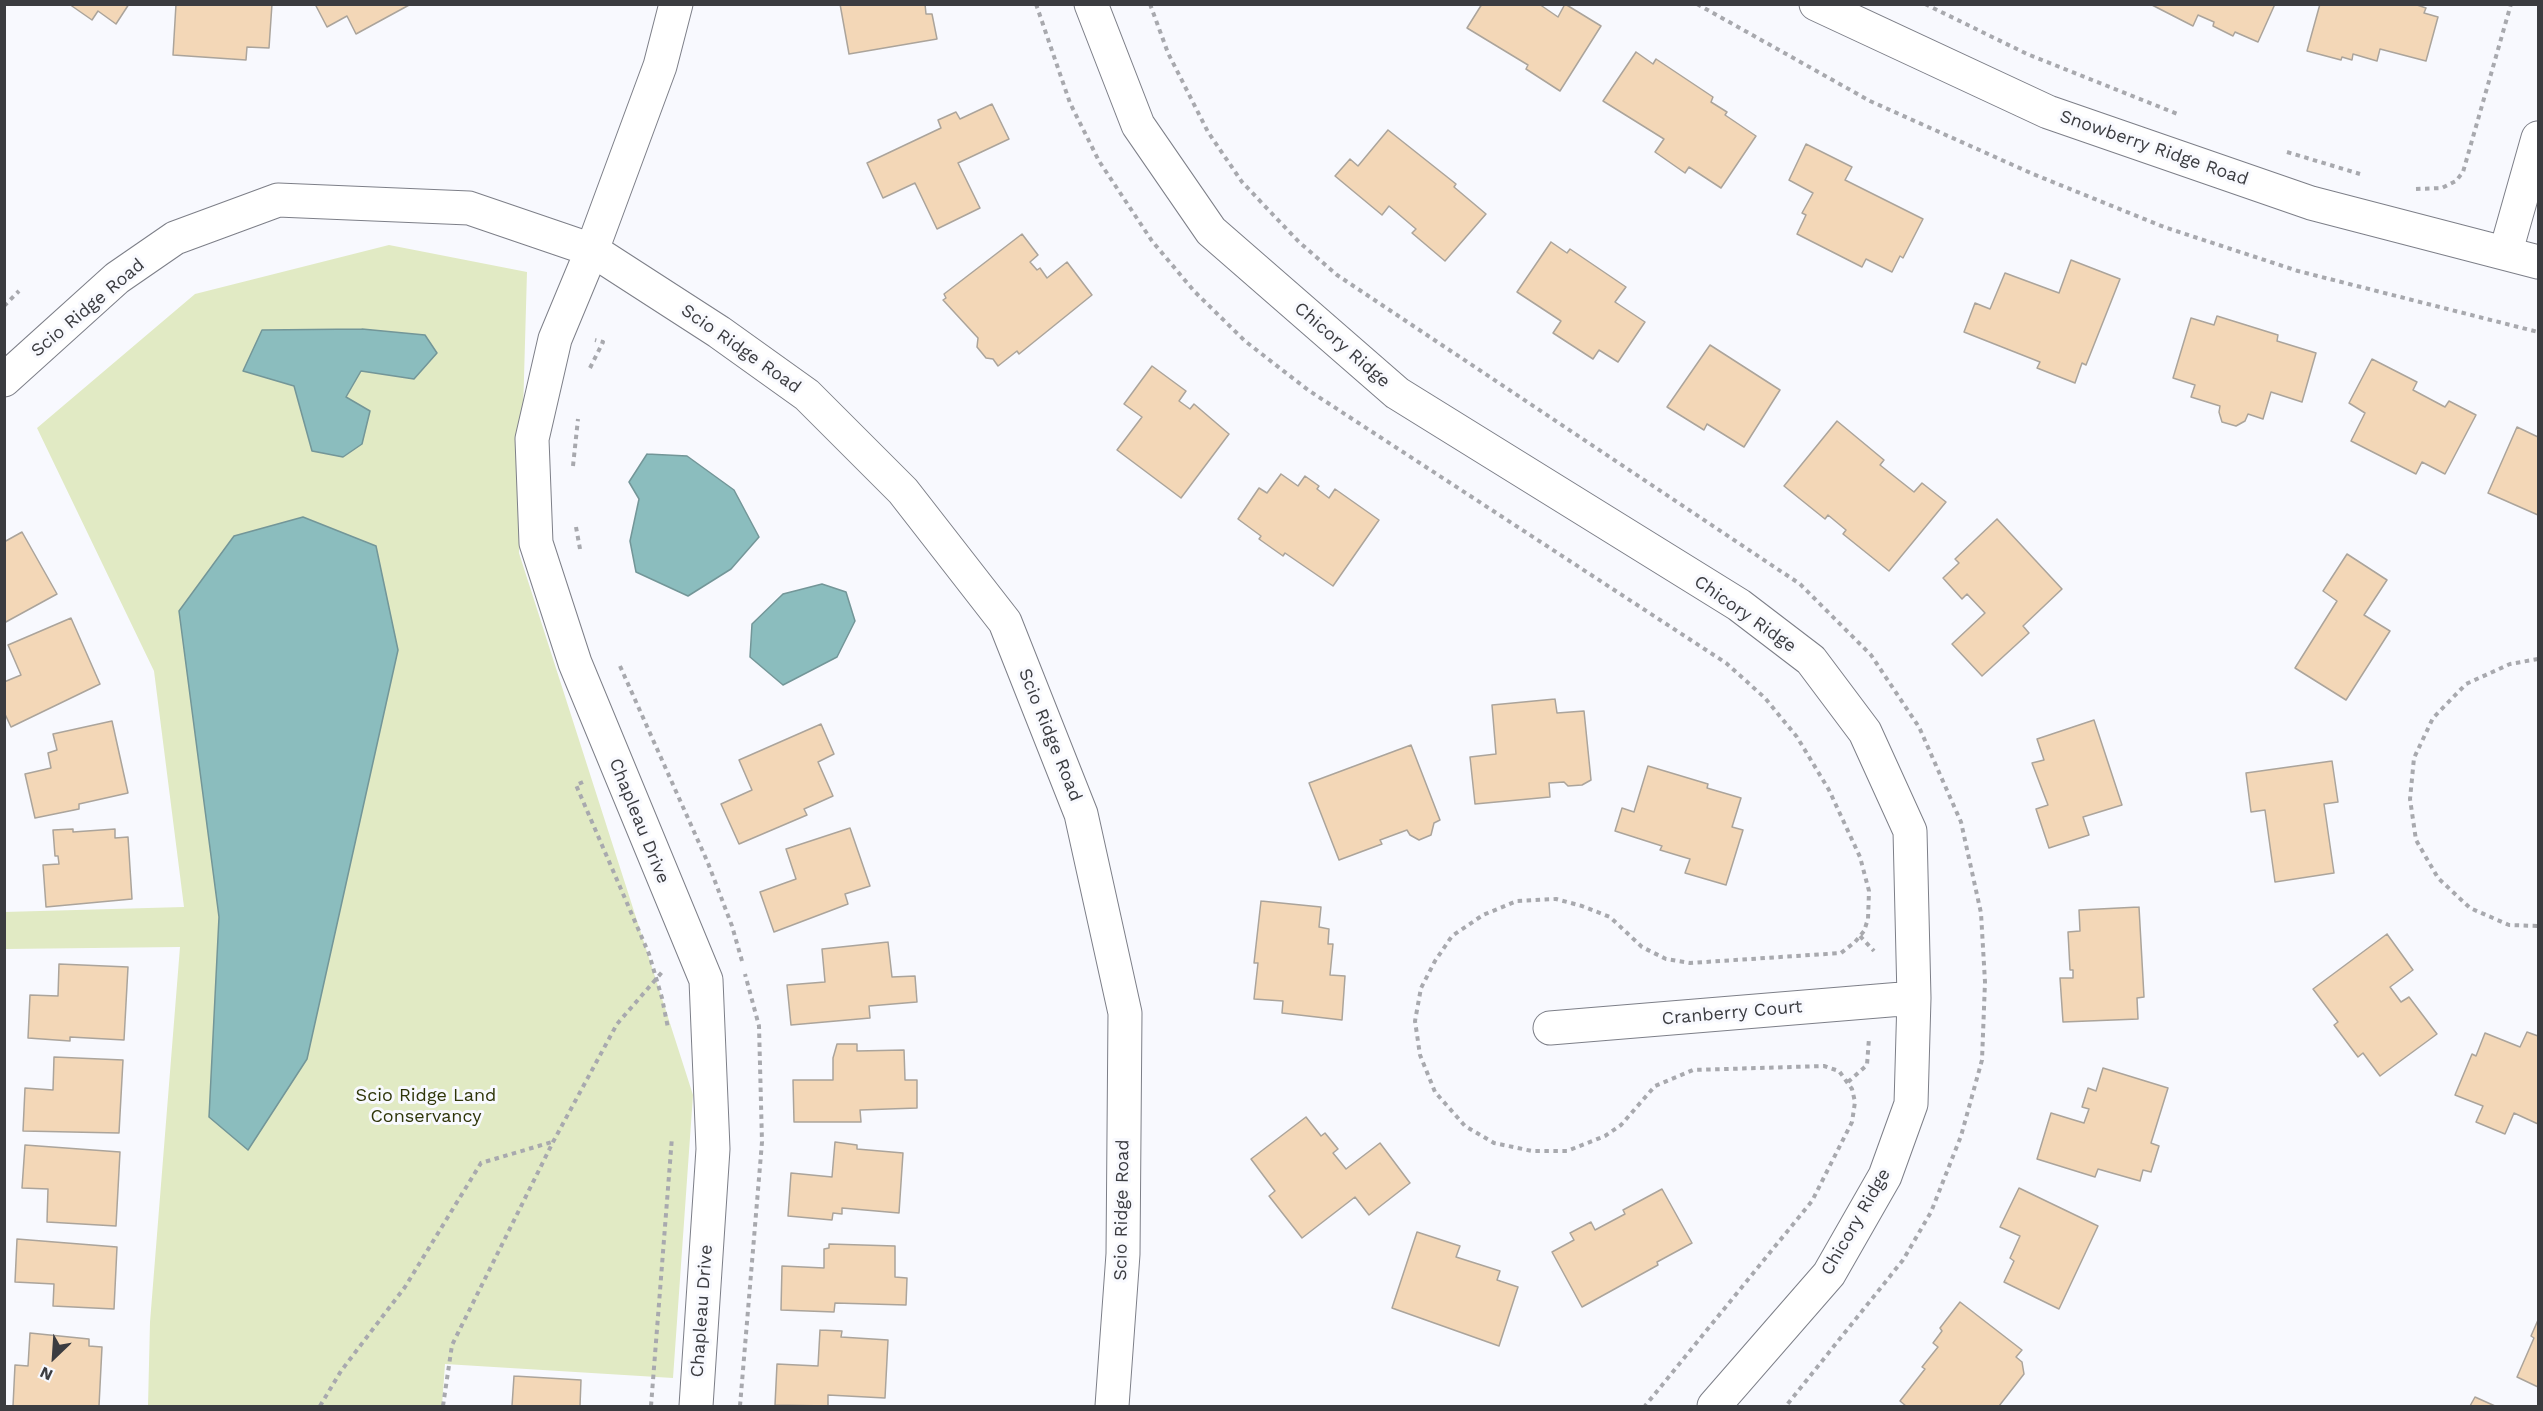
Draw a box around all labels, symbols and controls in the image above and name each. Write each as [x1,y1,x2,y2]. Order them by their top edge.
street label: Snowberry Ridge Road [2057,106,2251,190]
street label: Scio Ridge Road [27,254,149,362]
street label: Chicory Ridge [1290,298,1394,392]
street label: Scio Ridge Road [677,300,805,398]
street label: Chicory Ridge [1690,571,1800,657]
street label: Scio Ridge Road [1014,665,1086,805]
street label: Chapleau Drive [604,755,674,887]
street label: Cranberry Court [1661,996,1803,1030]
park label: Scio Ridge Land Conservancy [356,1085,496,1128]
street label: Scio Ridge Road [1110,1139,1134,1281]
street label: Chicory Ridge [1817,1165,1895,1279]
street label: Chapleau Drive [687,1244,717,1378]
north arrow [24,1327,84,1387]
text: N [37,1363,56,1385]

